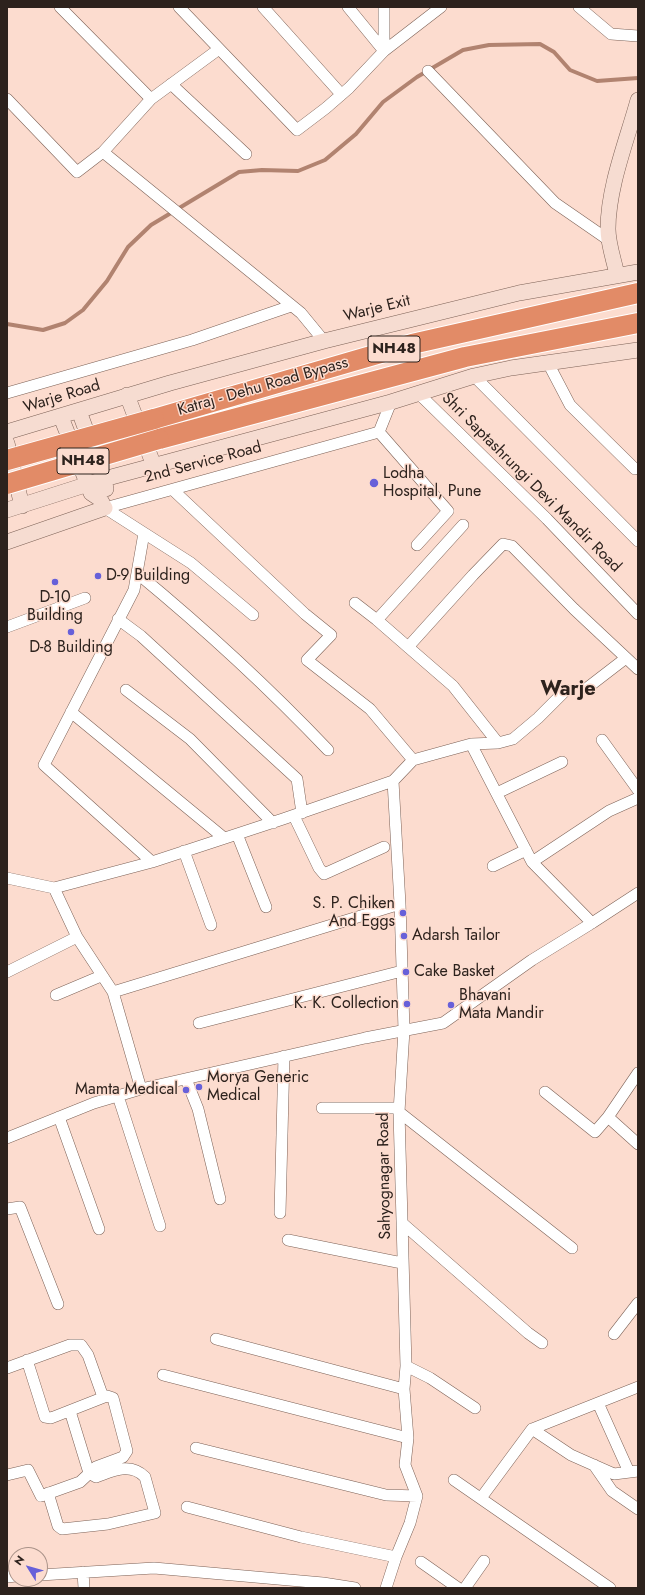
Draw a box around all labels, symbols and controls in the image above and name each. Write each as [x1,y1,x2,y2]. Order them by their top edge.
street label: Warje Exit [342,291,412,327]
road number: NH48 [368,336,420,362]
street label: Katraj - Dehu Road Bypass [176,353,350,421]
street label: Warje Road [21,376,103,418]
street label: Shri Saptashrungi Devi Mandir Road [437,389,625,577]
street label: 2nd Service Road [142,438,264,488]
road number: NH48 [57,448,109,474]
place label: Lodha Hospital, Pune [383,464,481,502]
marker: Lodha Hospital, Pune [368,477,380,489]
place label: D-9 Building [106,566,190,586]
marker: D-9 Building [93,571,103,581]
marker: D-10 Building [50,577,60,587]
place label: D-10 Building [27,588,83,626]
marker: D-8 Building [66,627,76,637]
place label: D-8 Building [29,638,113,658]
district label: Warje [540,678,596,702]
place label: S. P. Chiken And Eggs [312,894,395,932]
marker: S. P. Chiken And Eggs [398,908,408,918]
place label: Adarsh Tailor [412,926,500,946]
marker: Adarsh Tailor [399,931,409,941]
place label: Cake Basket [414,962,494,982]
marker: Cake Basket [401,967,411,977]
place label: Bhavani Mata Mandir [459,986,544,1024]
place label: K. K. Collection [294,994,399,1014]
marker: K. K. Collection [402,999,412,1009]
marker: Bhavani Mata Mandir [446,1000,456,1010]
place label: Morya Generic Medical [207,1068,309,1106]
place label: Mamta Medical [75,1080,178,1100]
marker: Morya Generic Medical [194,1082,204,1092]
marker: Mamta Medical [181,1085,191,1095]
street label: Sahyognagar Road [374,1112,396,1240]
north arrow [8,1547,48,1587]
text: N [10,1552,28,1569]

